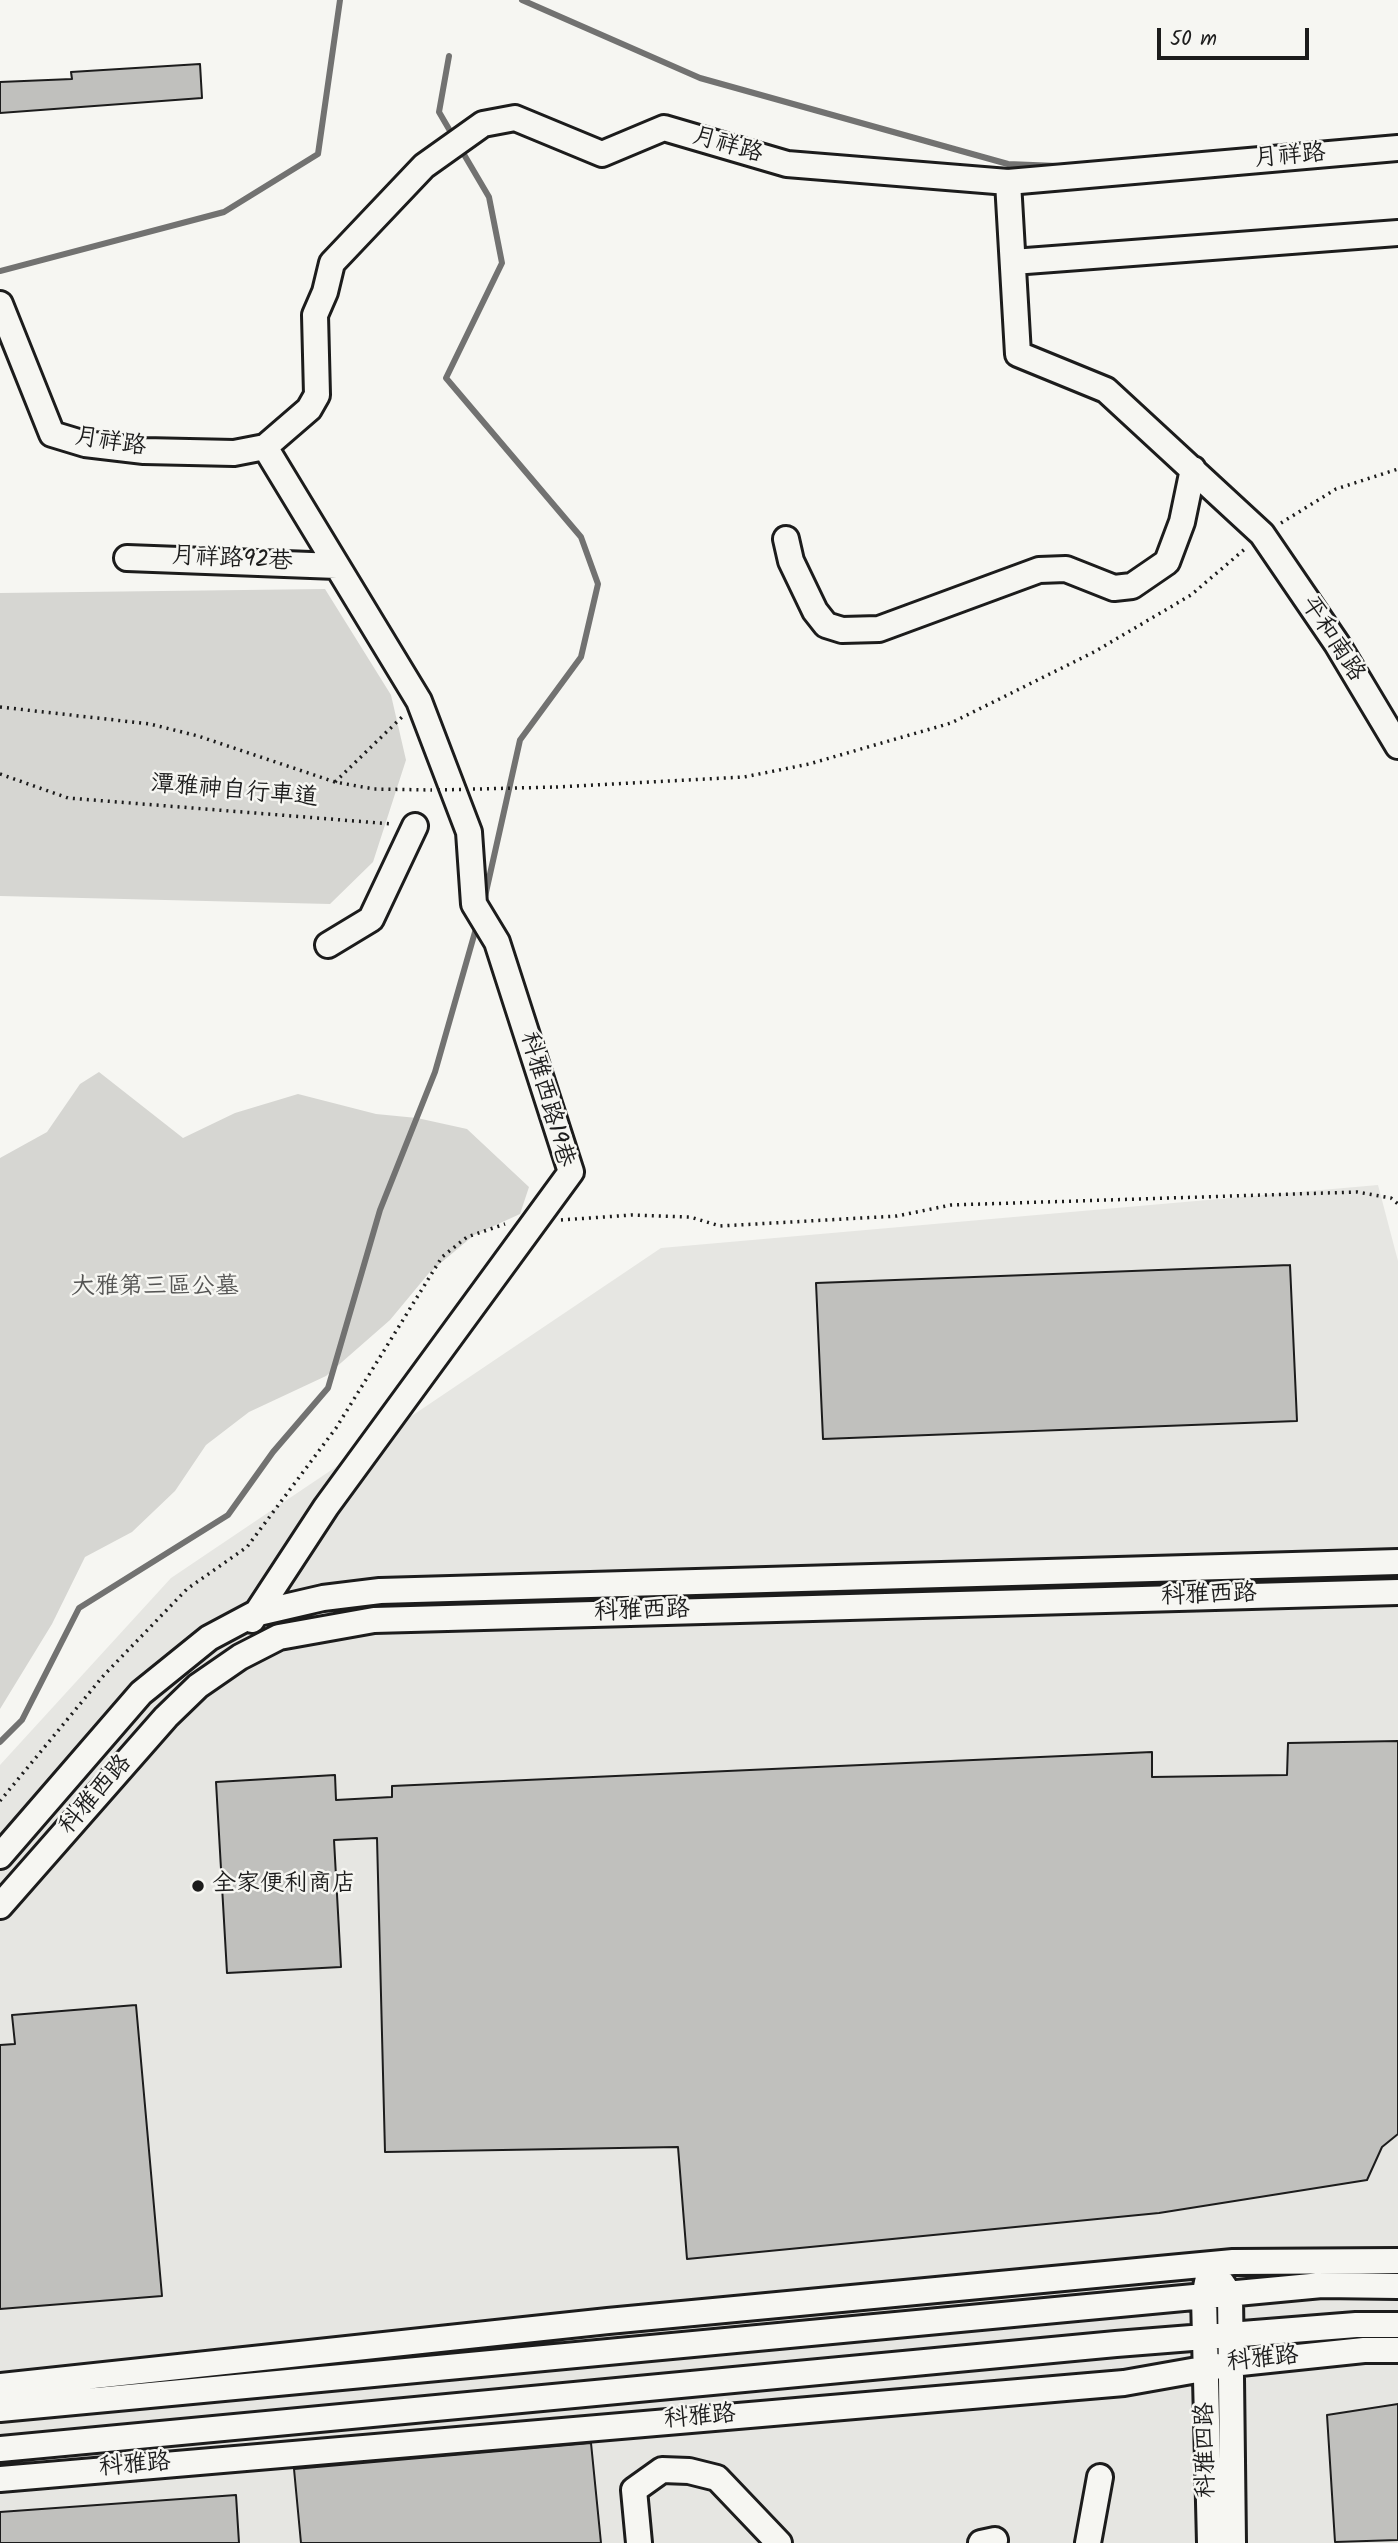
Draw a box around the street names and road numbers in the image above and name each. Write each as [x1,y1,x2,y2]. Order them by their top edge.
street label: 月祥路 [688,123,766,171]
street label: 月祥路 [1253,141,1327,175]
street label: 月祥路 [72,424,148,464]
street label: 月祥路92巷 [171,543,293,579]
street label: 平和南路 [1293,592,1369,688]
street label: 潭雅神自行車道 [149,771,319,815]
street label: 科雅西路19巷 [512,1029,578,1171]
street label: 科雅西路 [1161,1581,1257,1613]
street label: 科雅西路 [594,1597,690,1629]
street label: 科雅西路 [55,1750,139,1842]
street label: 科雅路 [1226,2343,1300,2379]
street label: 科雅路 [663,2402,737,2436]
street label: 科雅四路 [1193,2402,1223,2498]
street label: 科雅路 [98,2450,172,2484]

